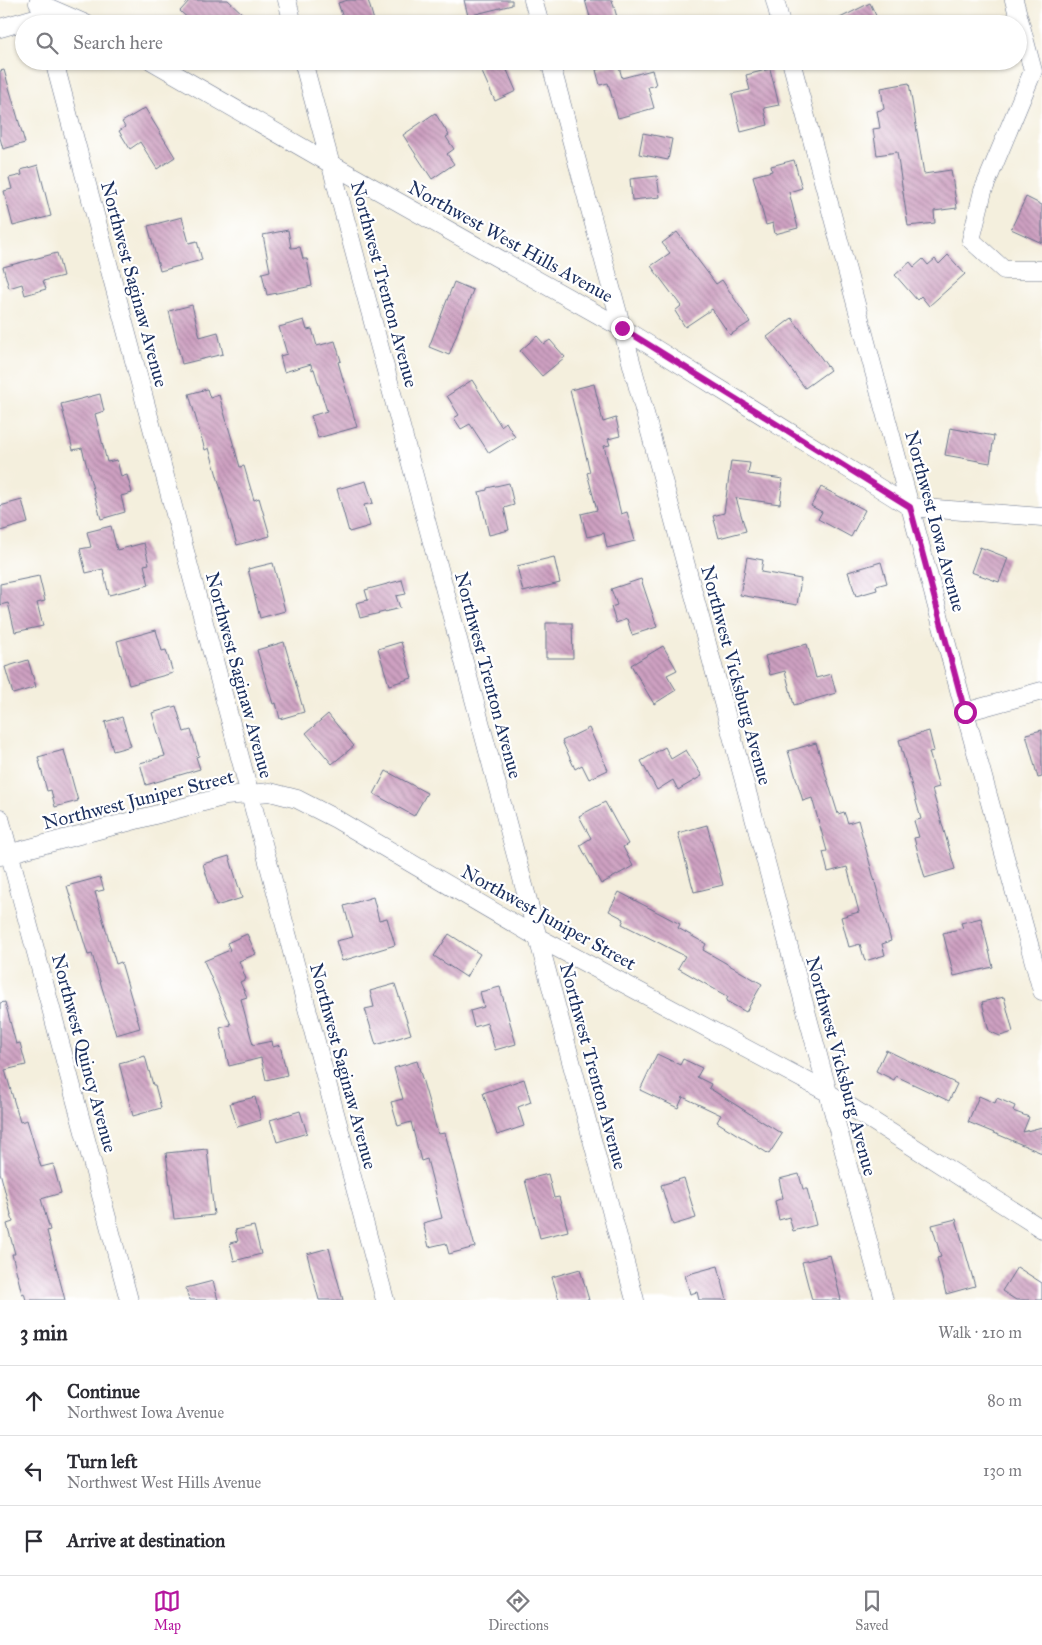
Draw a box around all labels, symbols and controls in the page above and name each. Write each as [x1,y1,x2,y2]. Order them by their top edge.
search box [15,15,1027,70]
icon: search [33,29,61,57]
text: Search here [73,31,163,54]
street label: Northwest West Hills Avenue [404,175,617,307]
street label: Northwest Trenton Avenue [346,178,423,390]
street label: Northwest Saginaw Avenue [95,179,173,390]
route end [611,317,634,340]
street label: Northwest Iowa Avenue [900,428,971,614]
street label: Northwest Vicksburg Avenue [695,563,777,788]
street label: Northwest Trenton Avenue [450,569,527,781]
street label: Northwest Saginaw Avenue [200,570,278,781]
route start [954,701,977,724]
street label: Northwest Juniper Street [40,765,237,835]
street label: Northwest Juniper Street [457,860,640,976]
street label: Northwest Quincy Avenue [47,951,122,1155]
street label: Northwest Vicksburg Avenue [800,954,882,1179]
street label: Northwest Trenton Avenue [555,960,632,1172]
street label: Northwest Saginaw Avenue [304,961,382,1172]
text: 3 min [20,1320,68,1346]
text: Walk · 210 m [938,1323,1022,1342]
text: Continue [67,1380,140,1403]
icon: ahead [20,1387,48,1415]
text: 80 m [987,1391,1022,1410]
text: Northwest Iowa Avenue [67,1403,224,1422]
text: Turn left [67,1450,137,1473]
icon: left [20,1457,48,1485]
text: 130 m [983,1461,1022,1480]
text: Northwest West Hills Avenue [67,1473,261,1492]
icon: arrive [20,1527,48,1555]
text: Arrive at destination [67,1529,225,1552]
tab: Map [153,1587,181,1634]
tab: Directions [488,1587,549,1634]
tab: Saved [855,1587,889,1634]

